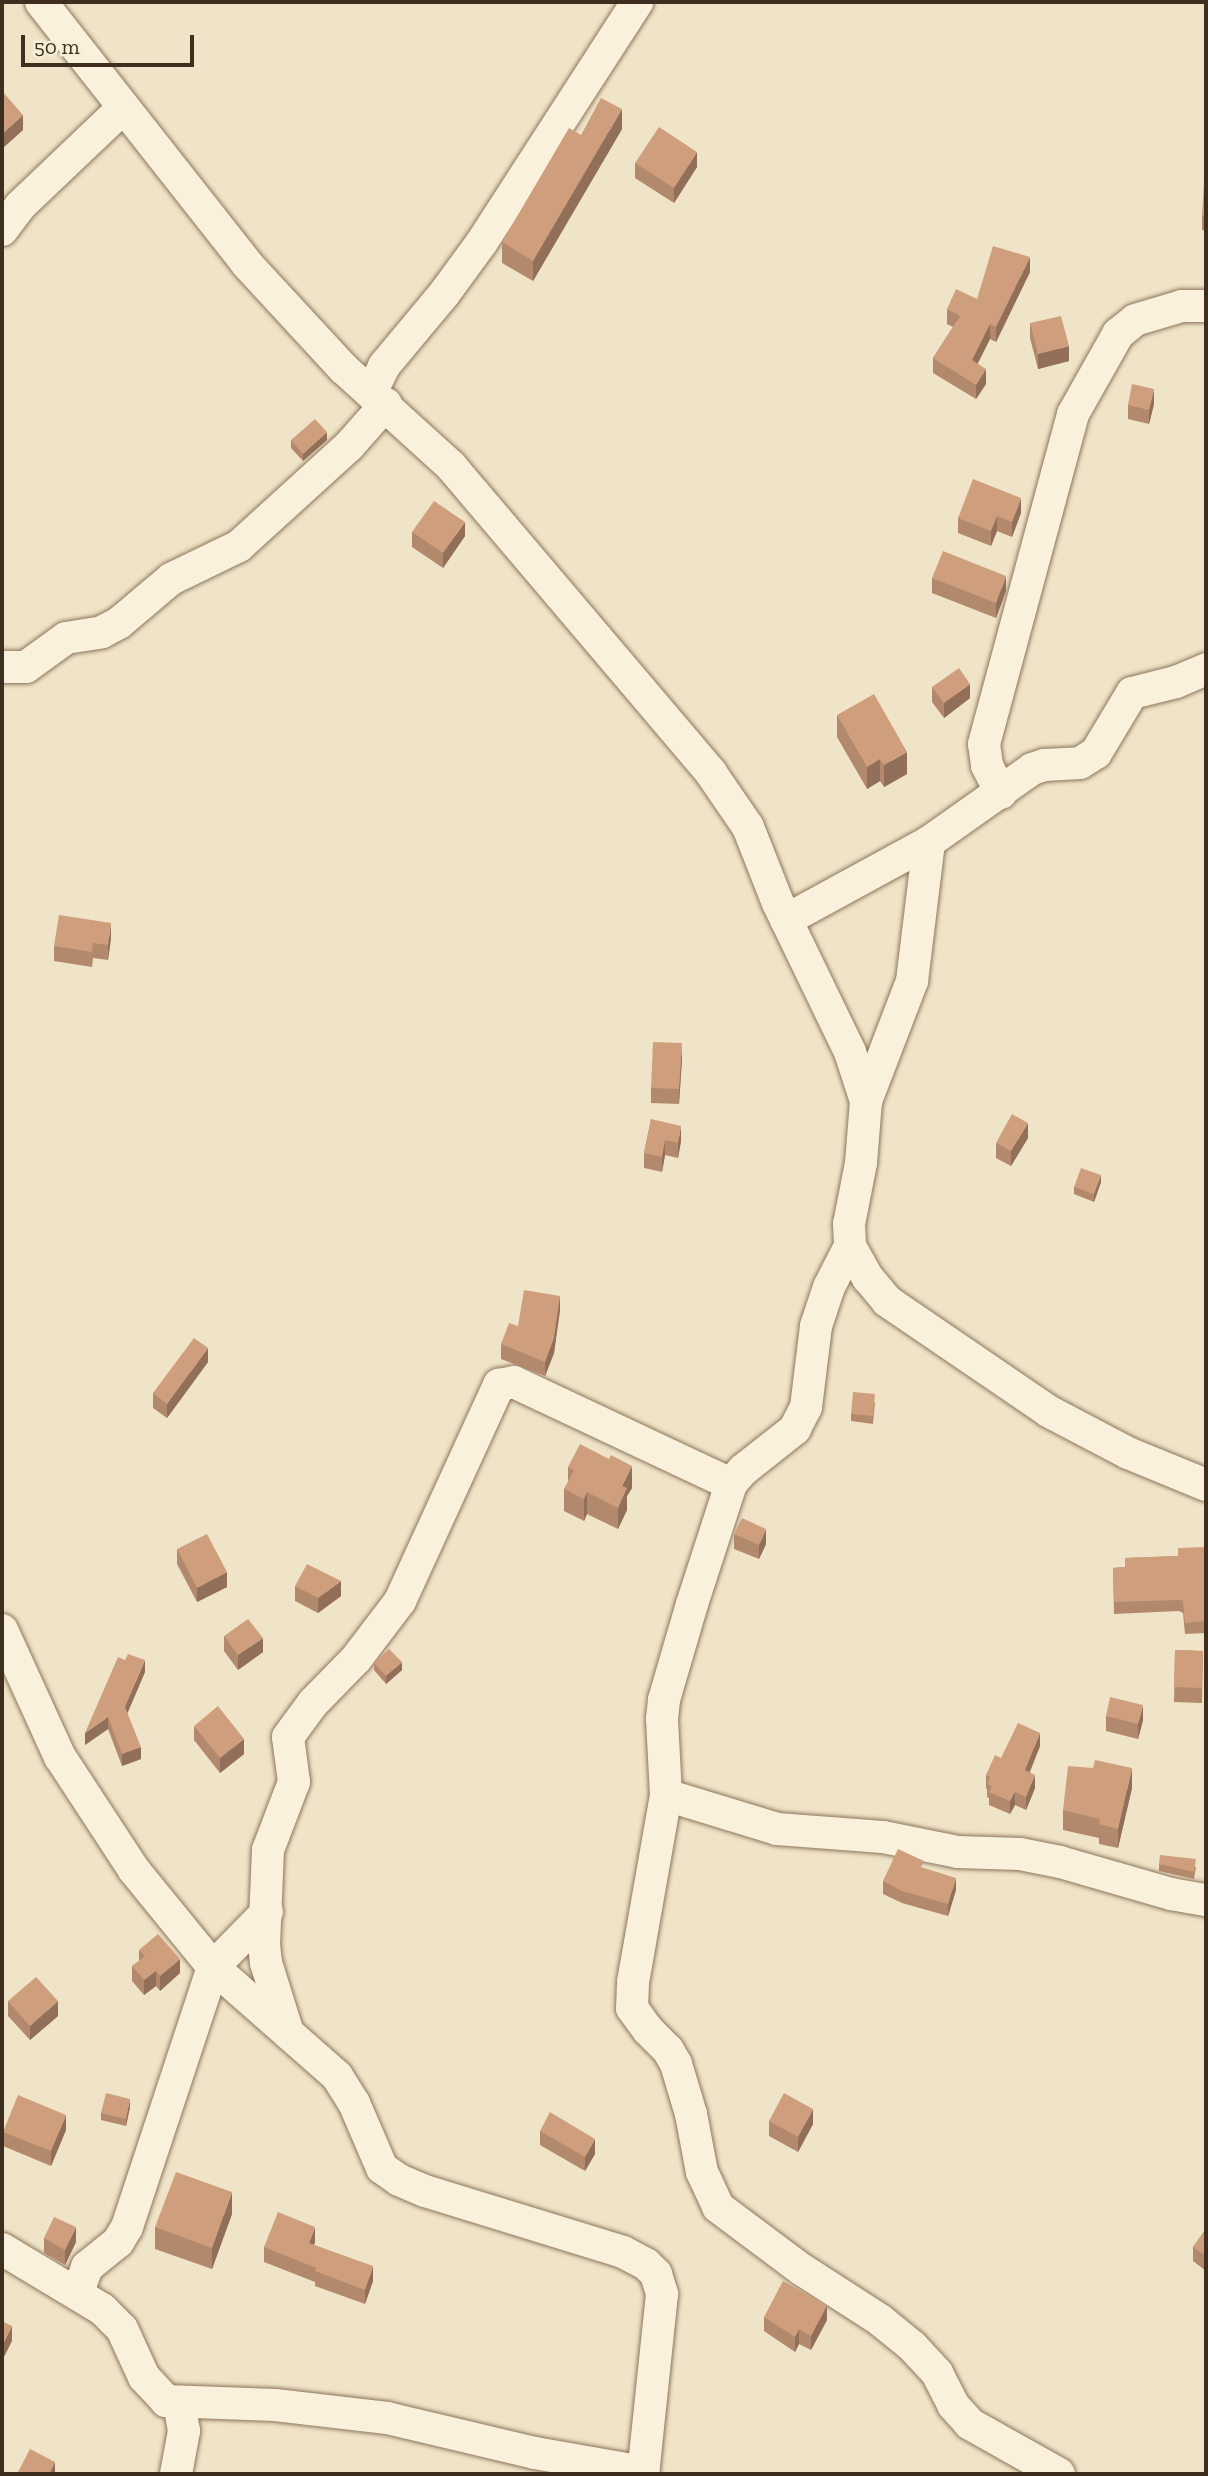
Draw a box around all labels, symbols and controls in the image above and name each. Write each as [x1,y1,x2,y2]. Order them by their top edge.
scale bar [24,21,198,65]
text: 50 m [34,34,80,59]

